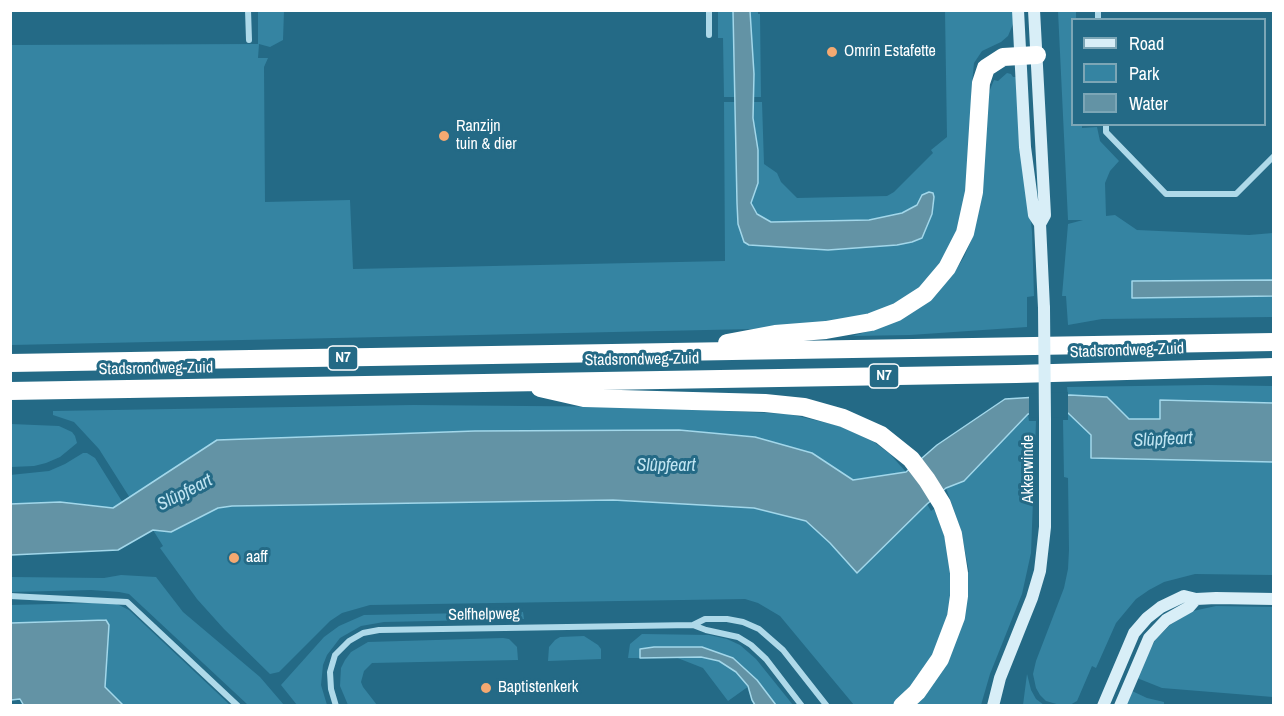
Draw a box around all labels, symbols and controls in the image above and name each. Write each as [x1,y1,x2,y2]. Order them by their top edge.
legend [1071,18,1266,126]
text: Road [1129,31,1164,56]
place label: Omrin Estafette [844,42,936,62]
marker: Omrin Estafette [825,45,839,59]
text: Park [1129,61,1159,86]
text: Water [1129,91,1168,116]
place label: Ranzijn tuin & dier [456,117,517,155]
marker: Ranzijn tuin & dier [437,129,451,143]
street label: Stadsrondweg-Zuid [1069,339,1185,363]
road number: N7 [328,346,358,370]
street label: Stadsrondweg-Zuid [585,349,699,371]
street label: Stadsrondweg-Zuid [99,358,213,380]
road number: N7 [869,364,899,388]
water label: Slûpfeart [1133,428,1193,452]
street label: Akkerwinde [1019,435,1039,503]
water label: Slûpfeart [636,455,696,477]
water label: Slûpfeart [154,470,216,516]
place label: aaff [246,548,268,568]
marker: aaff [227,551,241,565]
street label: Selfhelpweg [448,605,520,625]
place label: Baptistenkerk [498,678,578,698]
marker: Baptistenkerk [479,681,493,695]

